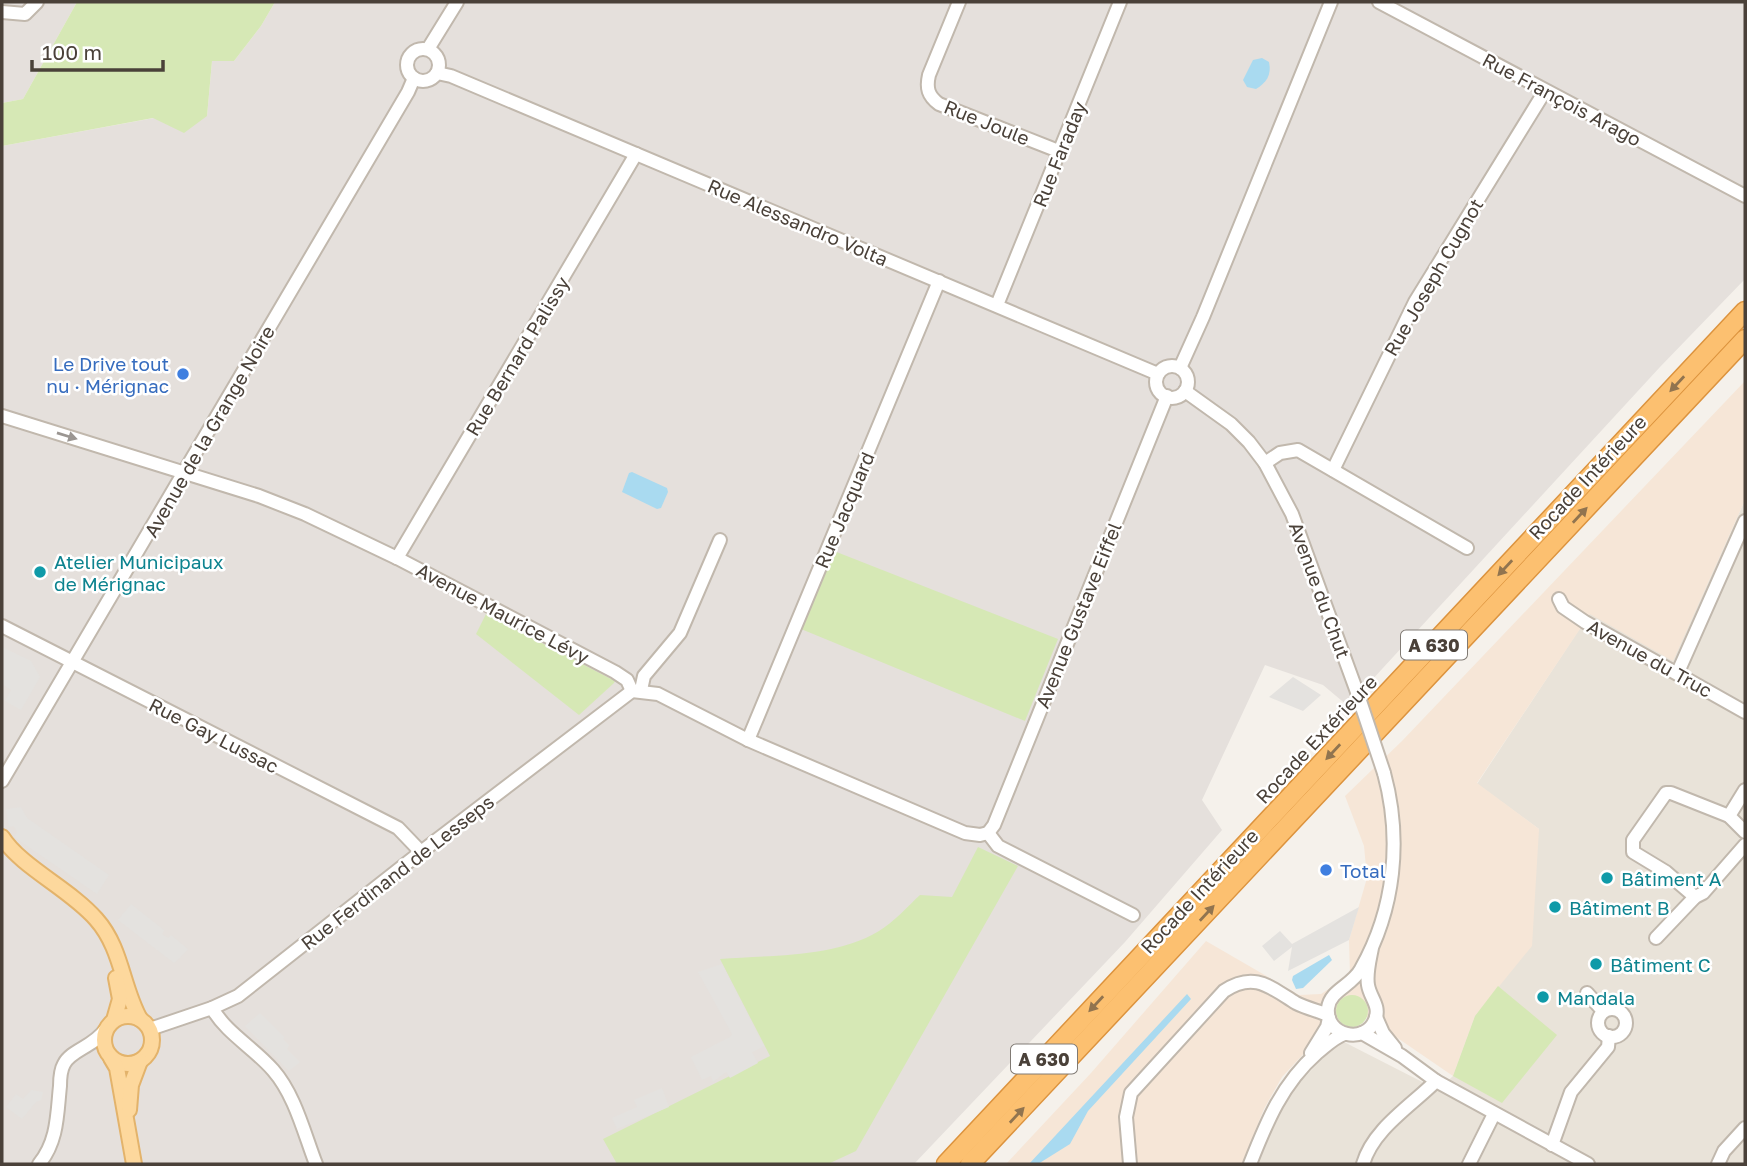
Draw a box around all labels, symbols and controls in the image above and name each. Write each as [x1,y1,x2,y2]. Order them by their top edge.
scale bar [32,28,163,72]
text: 100 m [42,39,102,65]
street label: Rue François Arago [1479,47,1645,151]
street label: Rue Joule [941,94,1033,150]
street label: Rue Faraday [1027,97,1091,210]
street label: Rue Alessandro Volta [704,174,892,270]
street label: Rue Joseph Cugnot [1379,194,1487,360]
street label: Rue Bernard Palissy [460,272,574,440]
street label: Avenue de la Grange Noire [139,321,279,541]
place label: Le Drive tout nu · Mérignac [46,352,169,397]
marker: Le Drive tout nu · Mérignac [175,366,191,382]
one-way arrow [1669,375,1685,393]
street label: Rocade Intérieure [1523,410,1651,544]
one-way arrow [57,431,78,441]
street label: Rue Jacquard [809,448,879,572]
one-way arrow [1572,507,1588,524]
street label: Avenue Gustave Eiffel [1030,519,1126,711]
street label: Avenue du Chut [1285,519,1355,661]
place label: Atelier Municipaux de Mérignac [54,550,223,595]
street label: Avenue Maurice Lévy [413,558,594,668]
one-way arrow [1498,559,1514,576]
marker: Atelier Municipaux de Mérignac [32,564,48,580]
street label: Avenue du Truc [1584,614,1716,702]
road number: A 630 [1401,630,1467,660]
street label: Rocade Extérieure [1251,670,1381,808]
street label: Rue Gay Lussac [145,692,283,778]
one-way arrow [1325,743,1341,760]
street label: Rue Ferdinand de Lesseps [296,790,498,954]
street label: Rocade Intérieure [1135,824,1263,958]
place label: Total [1340,859,1386,882]
marker: Total [1318,862,1334,878]
place label: Bâtiment A [1621,867,1722,890]
marker: Bâtiment A [1599,870,1615,886]
place label: Bâtiment B [1569,896,1669,919]
marker: Bâtiment B [1547,899,1563,915]
one-way arrow [1199,904,1215,922]
place label: Bâtiment C [1610,953,1711,976]
marker: Bâtiment C [1588,956,1604,972]
place label: Mandala [1557,986,1635,1009]
marker: Mandala [1535,989,1551,1005]
one-way arrow [1088,995,1104,1013]
road number: A 630 [1011,1044,1077,1074]
one-way arrow [1009,1106,1025,1123]

